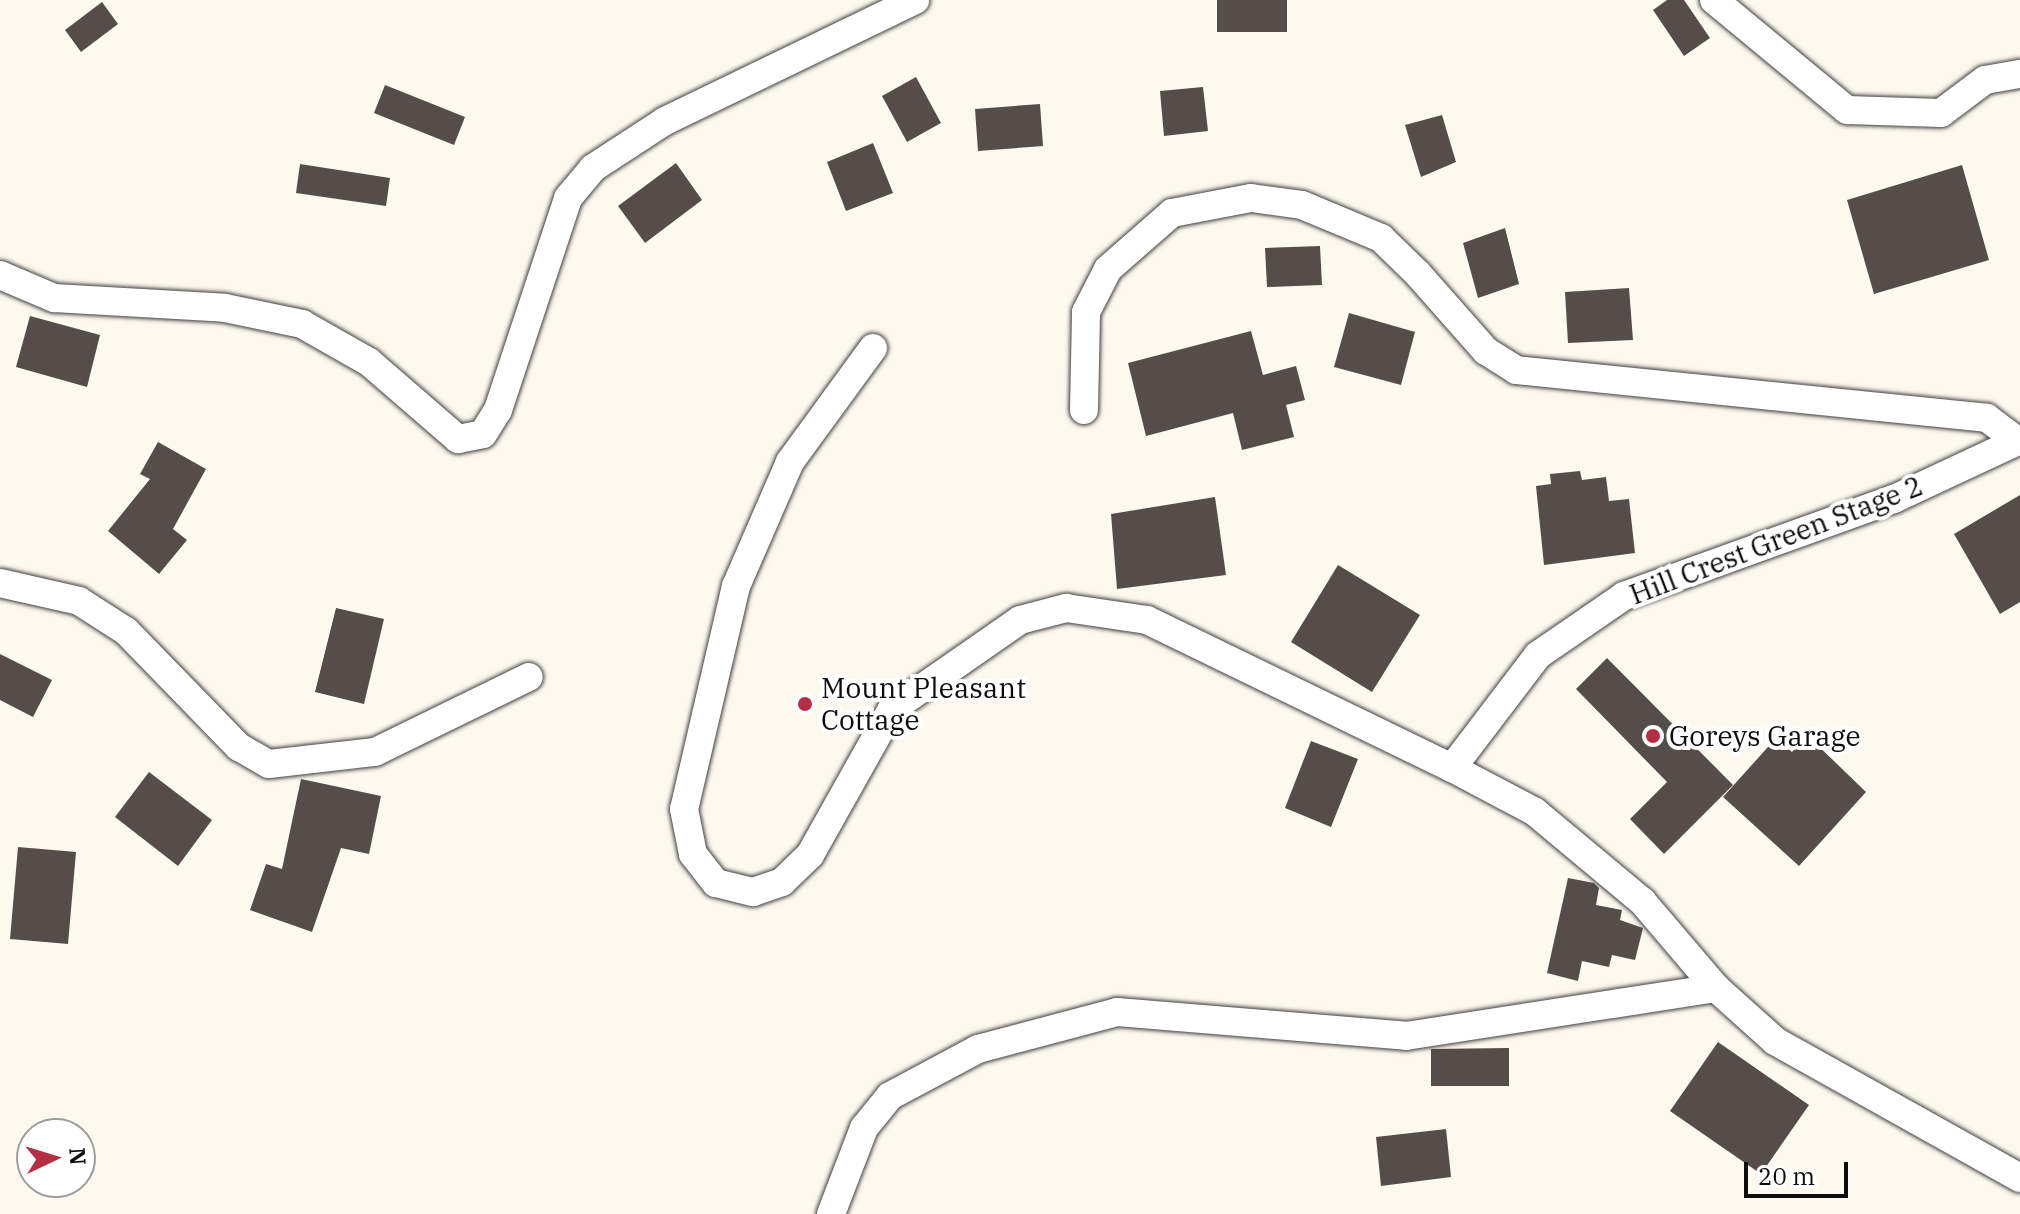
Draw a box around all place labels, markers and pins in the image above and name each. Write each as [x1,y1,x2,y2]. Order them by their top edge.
place label: Mount Pleasant Cottage [821,671,1026,737]
marker: Mount Pleasant Cottage [796,695,814,713]
place label: Goreys Garage [1669,719,1861,753]
marker: Goreys Garage [1644,727,1662,745]

